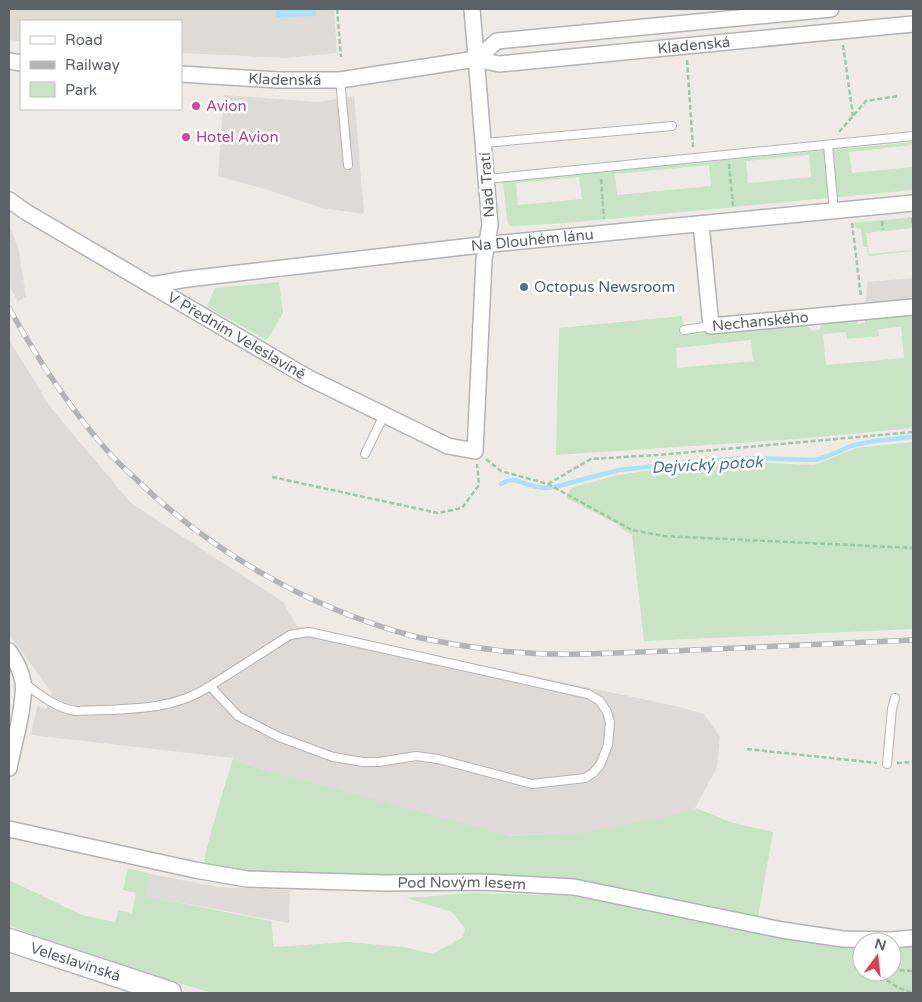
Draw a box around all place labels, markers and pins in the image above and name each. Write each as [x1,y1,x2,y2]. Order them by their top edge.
place label: Avion [206,97,247,115]
marker: Avion [190,100,202,112]
place label: Hotel Avion [196,128,279,146]
marker: Hotel Avion [180,131,192,143]
place label: Octopus Newsroom [534,278,675,296]
marker: Octopus Newsroom [518,281,530,293]

